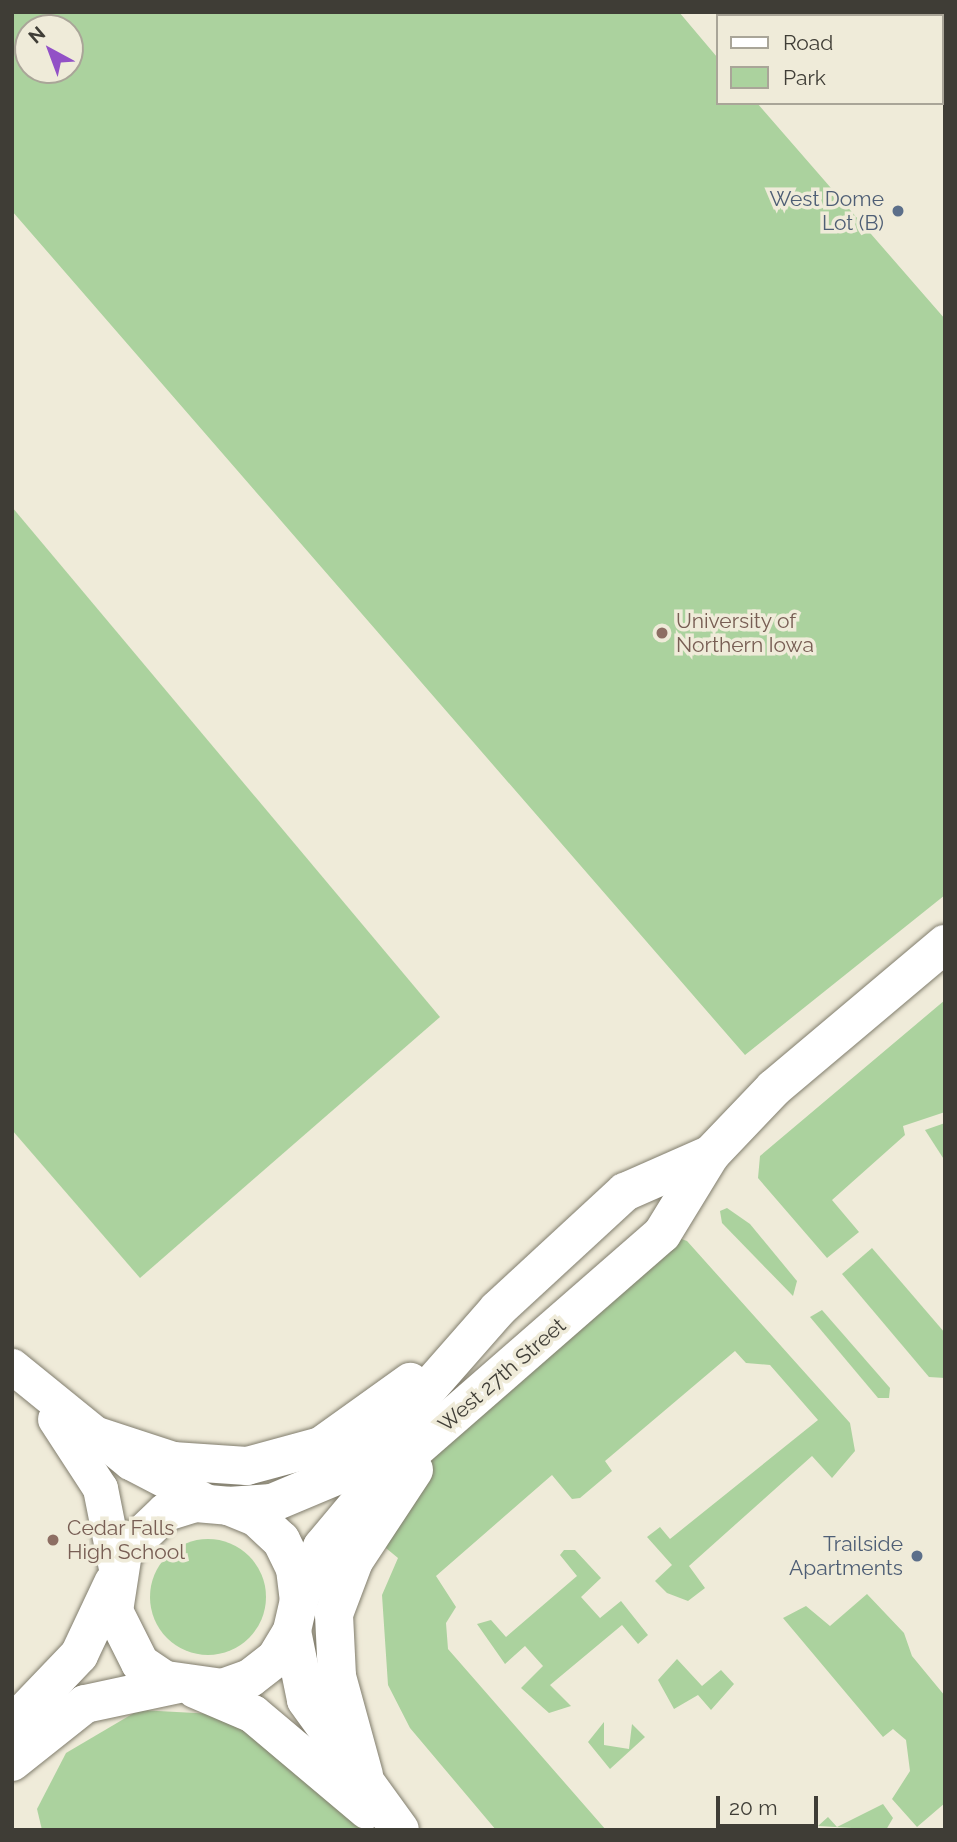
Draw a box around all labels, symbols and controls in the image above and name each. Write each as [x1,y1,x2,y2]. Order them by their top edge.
north arrow [14,14,84,84]
legend [716,14,943,105]
text: N [24,22,49,48]
text: Road [783,30,833,55]
text: Park [783,65,826,90]
place label: West Dome Lot (B) [769,186,884,236]
marker: West Dome Lot (B) [890,203,906,219]
place label: University of Northern Iowa [676,608,814,658]
marker: University of Northern Iowa [654,625,670,641]
street label: West 27th Street [433,1313,571,1437]
place label: Cedar Falls High School [67,1515,185,1565]
place label: Trailside Apartments [789,1531,903,1581]
marker: Cedar Falls High School [45,1532,61,1548]
marker: Trailside Apartments [909,1548,925,1564]
scale bar [719,1783,820,1827]
text: 20 m [729,1795,777,1820]

